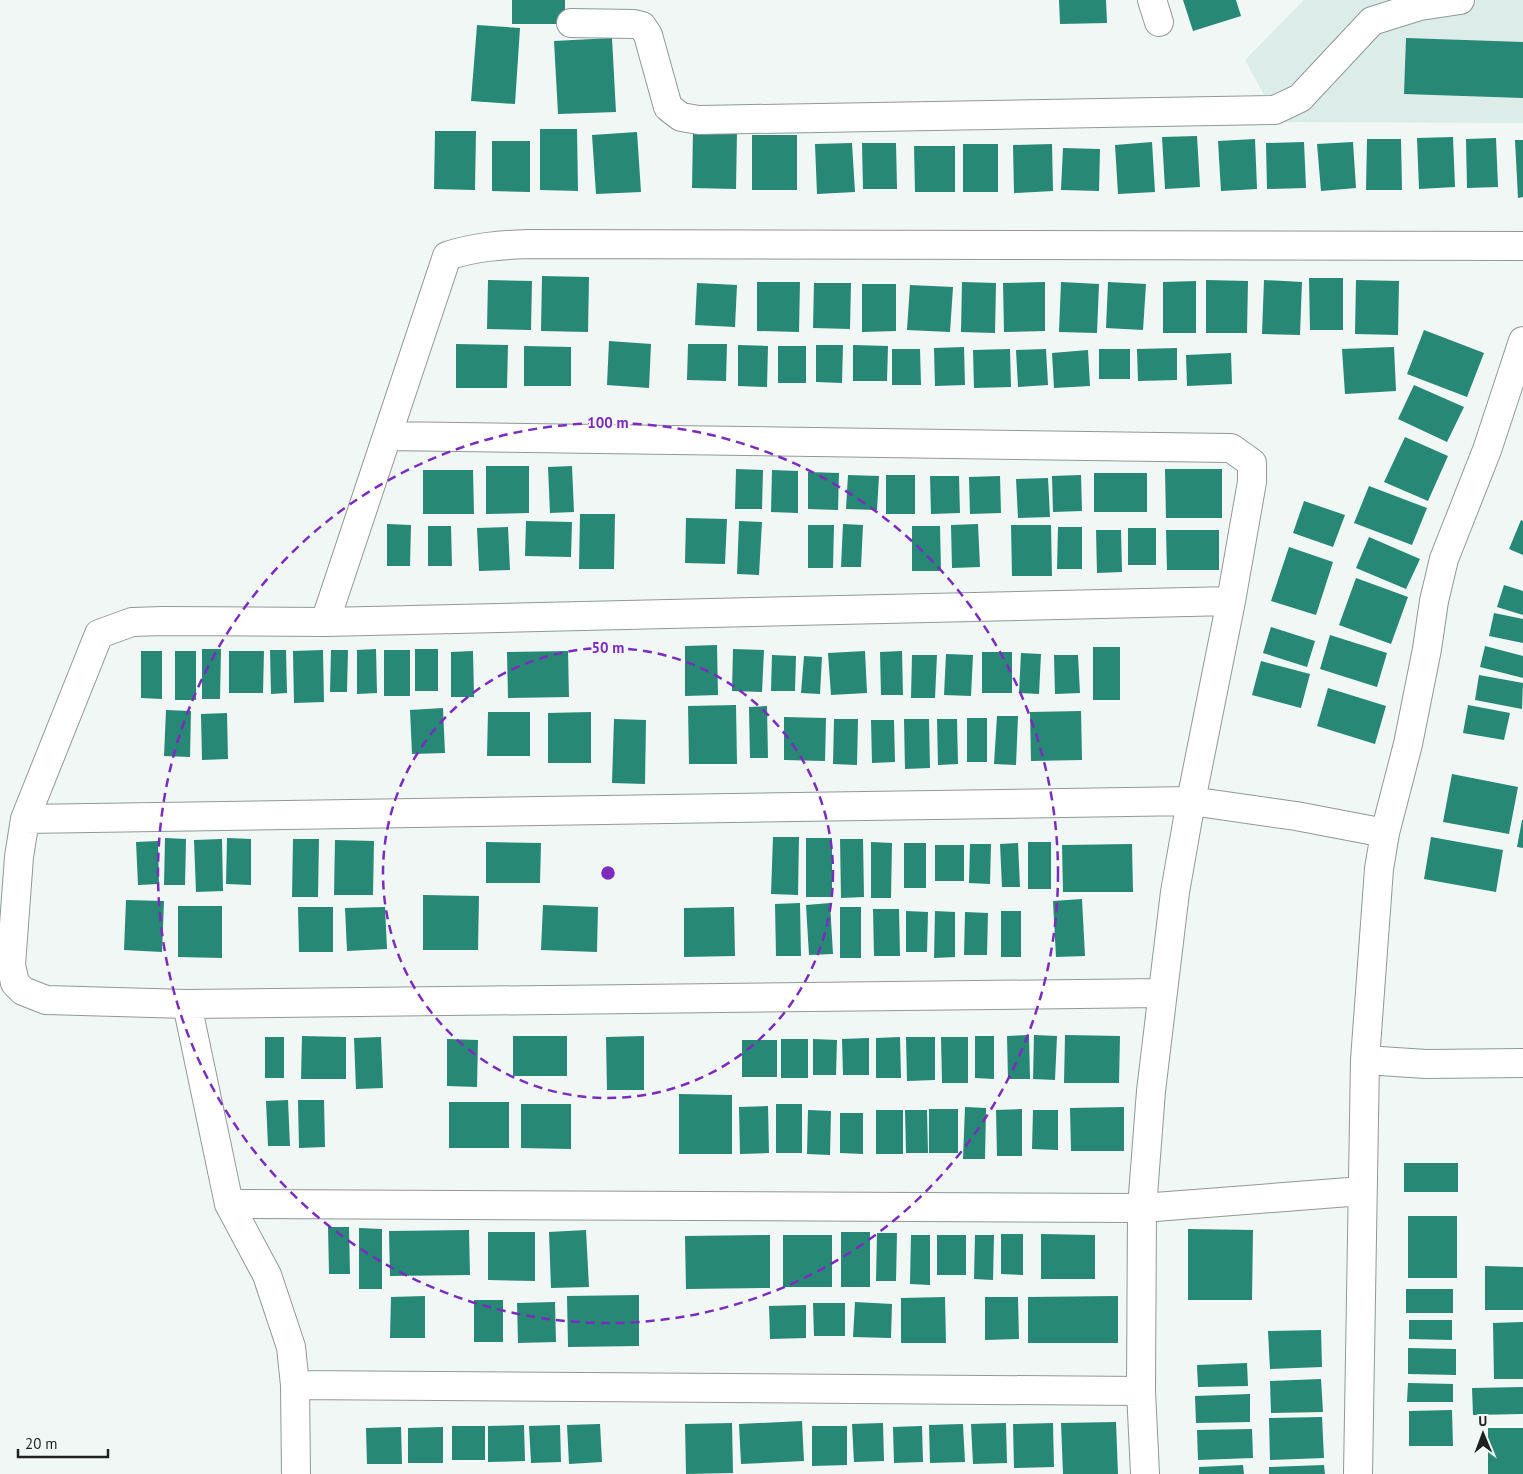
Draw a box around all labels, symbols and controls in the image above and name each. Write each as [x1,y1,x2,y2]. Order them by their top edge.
text: 100 m [587,413,629,432]
text: 50 m [592,638,624,657]
centre of rings [599,864,617,882]
north arrow [1458,1409,1508,1459]
text: U [1478,1412,1487,1430]
scale bar [18,1426,108,1458]
text: 20 m [25,1434,58,1453]

